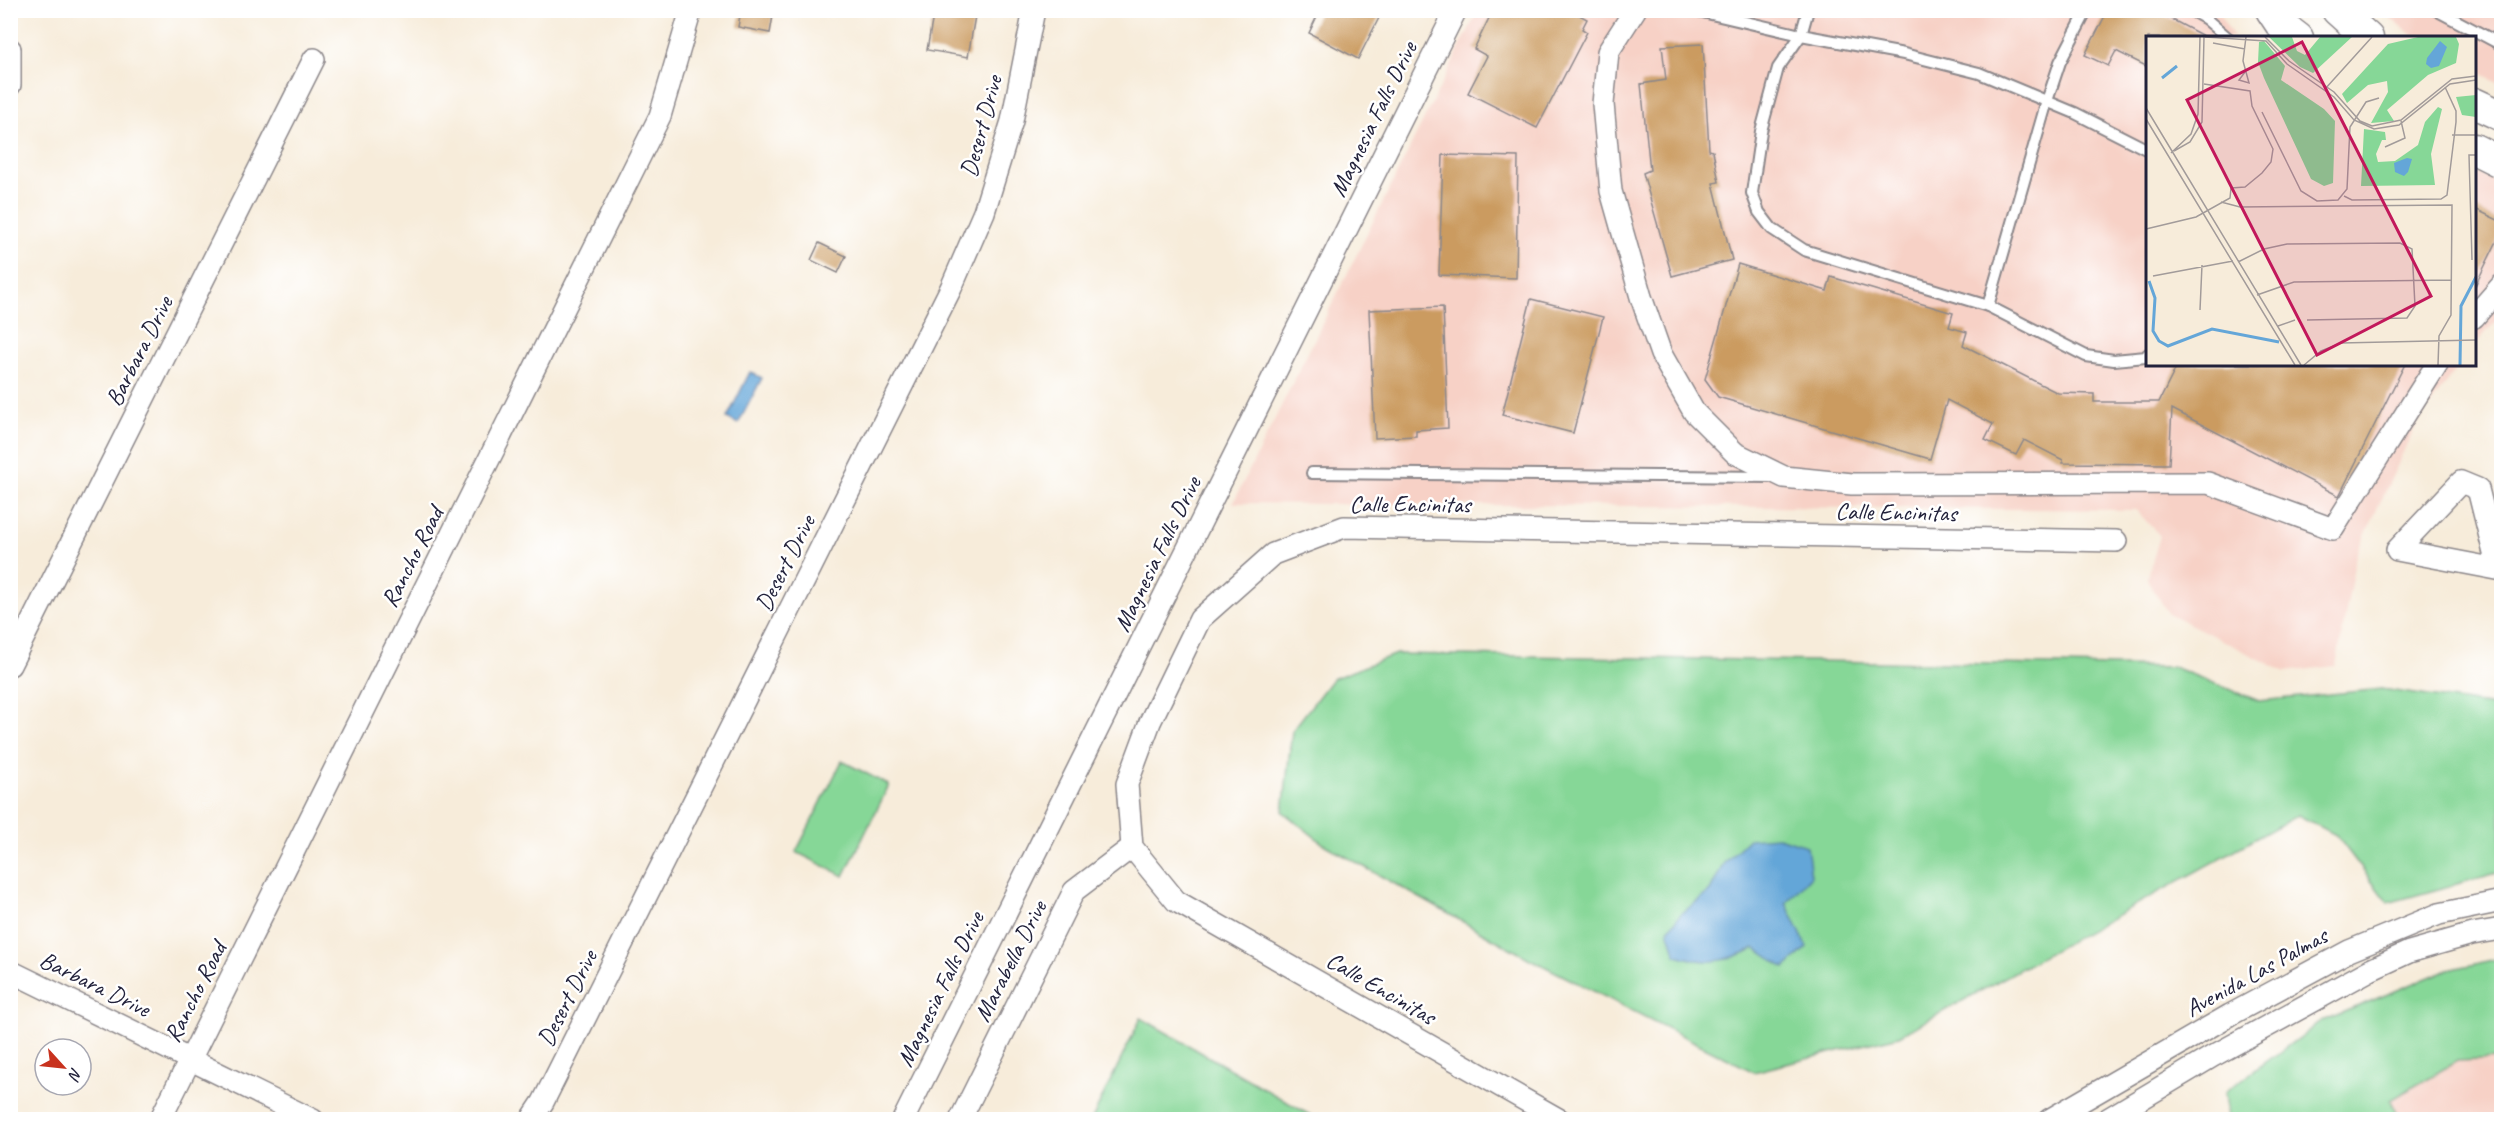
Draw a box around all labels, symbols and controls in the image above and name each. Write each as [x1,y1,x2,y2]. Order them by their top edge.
street label: Magnesia Falls Drive [1323,35,1424,201]
inset map [2146,36,2476,366]
street label: Desert Drive [953,70,1009,180]
street label: Barbara Drive [99,289,180,411]
street label: Magnesia Falls Drive [1107,470,1208,636]
street label: Calle Encinitas [1349,489,1473,519]
street label: Calle Encinitas [1835,496,1960,528]
street label: Rancho Road [374,499,452,612]
street label: Desert Drive [748,508,823,616]
street label: Marabella Drive [967,894,1054,1026]
street label: Magnesia Falls Drive [890,905,991,1071]
street label: Avenida Las Palmas [2180,919,2335,1023]
street label: Rancho Road [157,934,235,1047]
street label: Desert Drive [530,943,605,1051]
street label: Barbara Drive [35,944,157,1025]
street label: Calle Encinitas [1321,945,1443,1033]
north arrow [33,1037,93,1097]
text: N [63,1064,87,1085]

